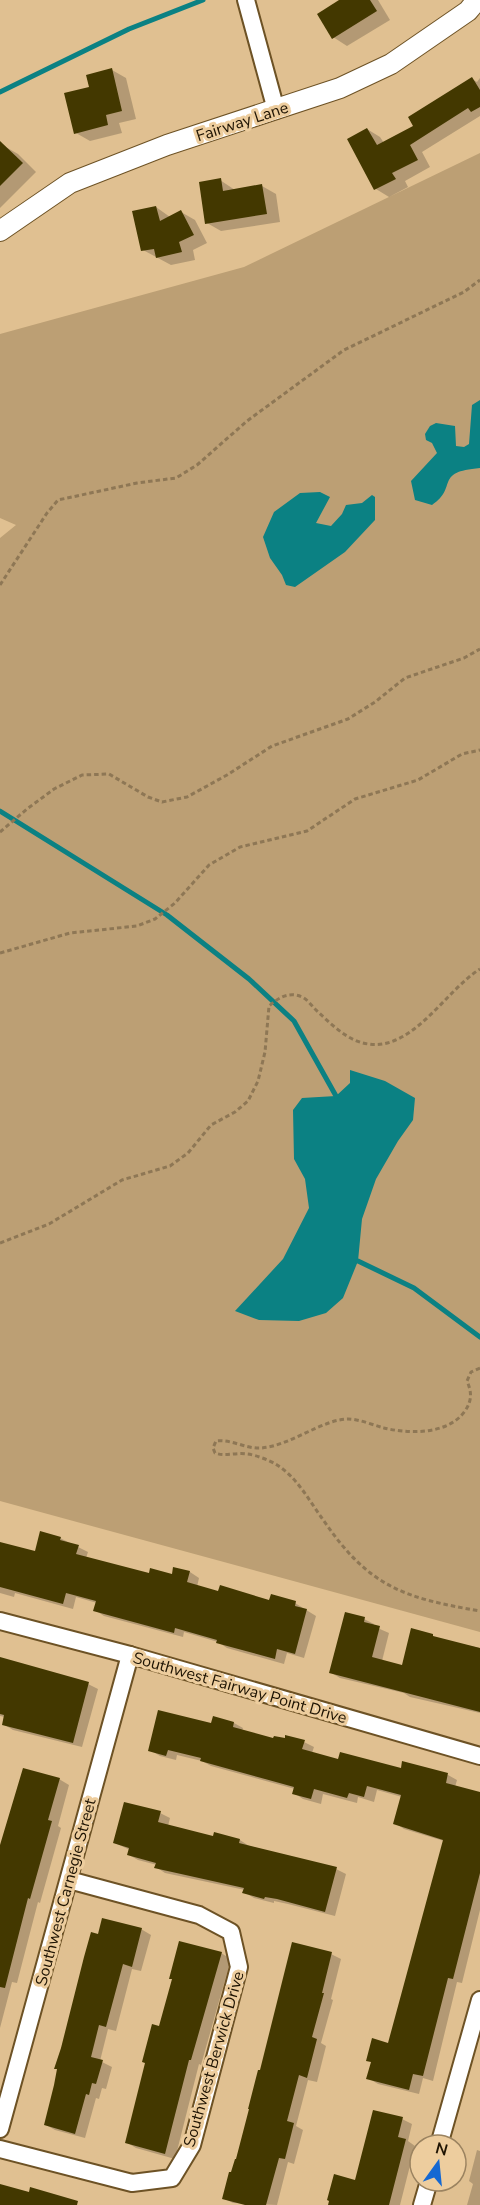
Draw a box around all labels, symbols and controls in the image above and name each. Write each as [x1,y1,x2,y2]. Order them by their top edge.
street label: Fairway Lane [193,97,291,147]
street label: Southwest Fairway Point Drive [130,1647,349,1729]
street label: Southwest Carnegie Street [30,1796,102,1988]
street label: Southwest Berwick Drive [178,1969,250,2150]
north arrow [408,2133,468,2193]
text: N [433,2137,450,2162]

